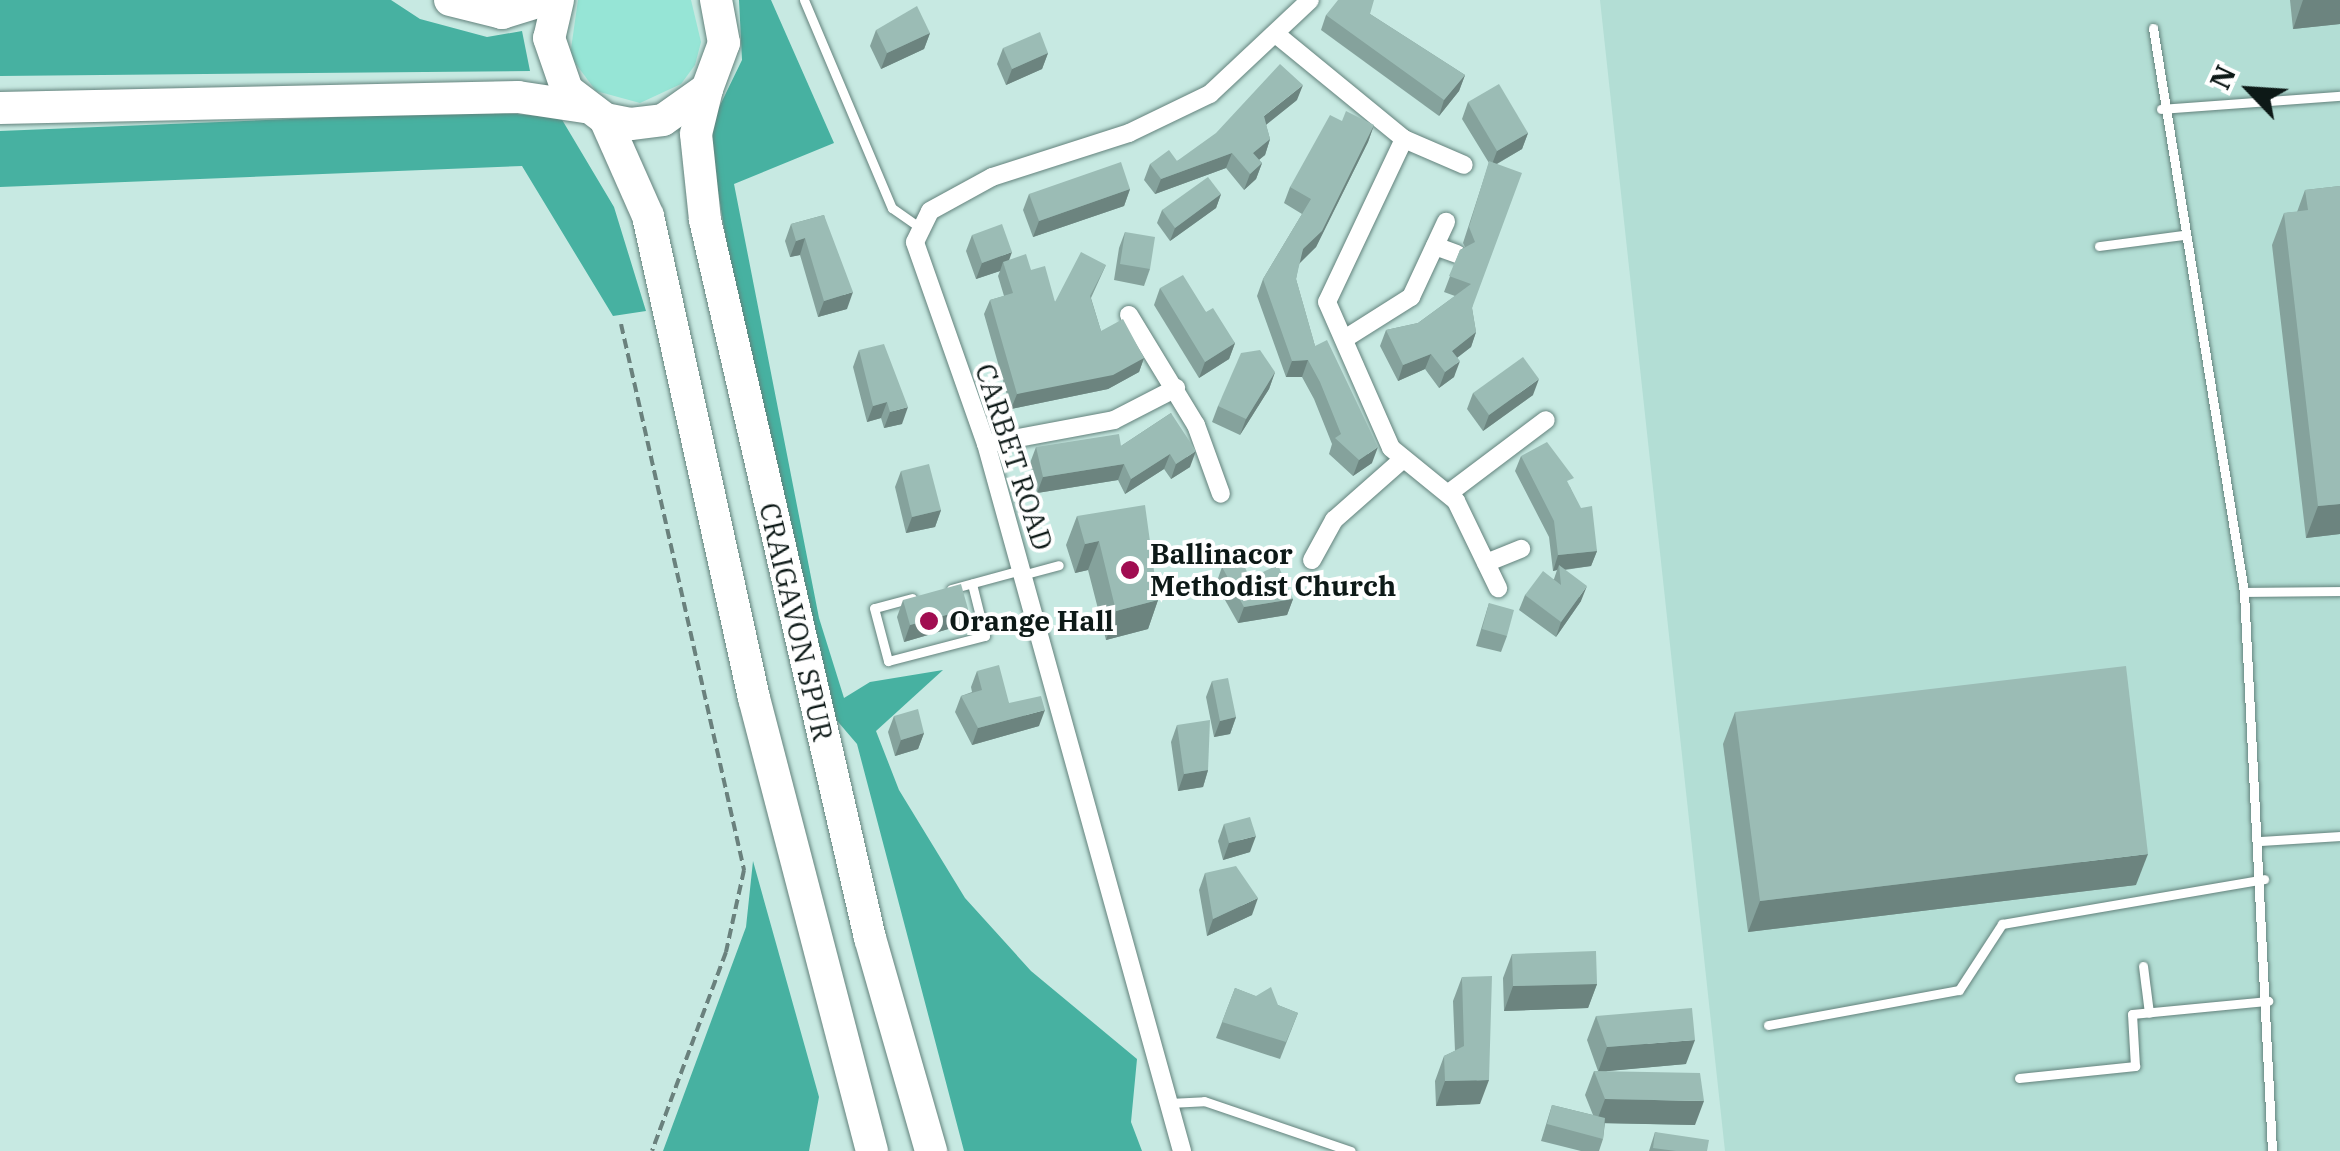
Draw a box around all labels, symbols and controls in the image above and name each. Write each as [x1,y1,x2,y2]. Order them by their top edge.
north arrow [2200,40,2300,140]
text: N [2201,59,2244,95]
street label: CARBET ROAD [968,360,1060,554]
street label: CRAIGAVON SPUR [752,500,840,744]
place label: Ballinacor Methodist Church [1150,537,1396,603]
marker: Ballinacor Methodist Church [1119,559,1141,581]
place label: Orange Hall [949,604,1114,638]
marker: Orange Hall [918,610,940,632]

